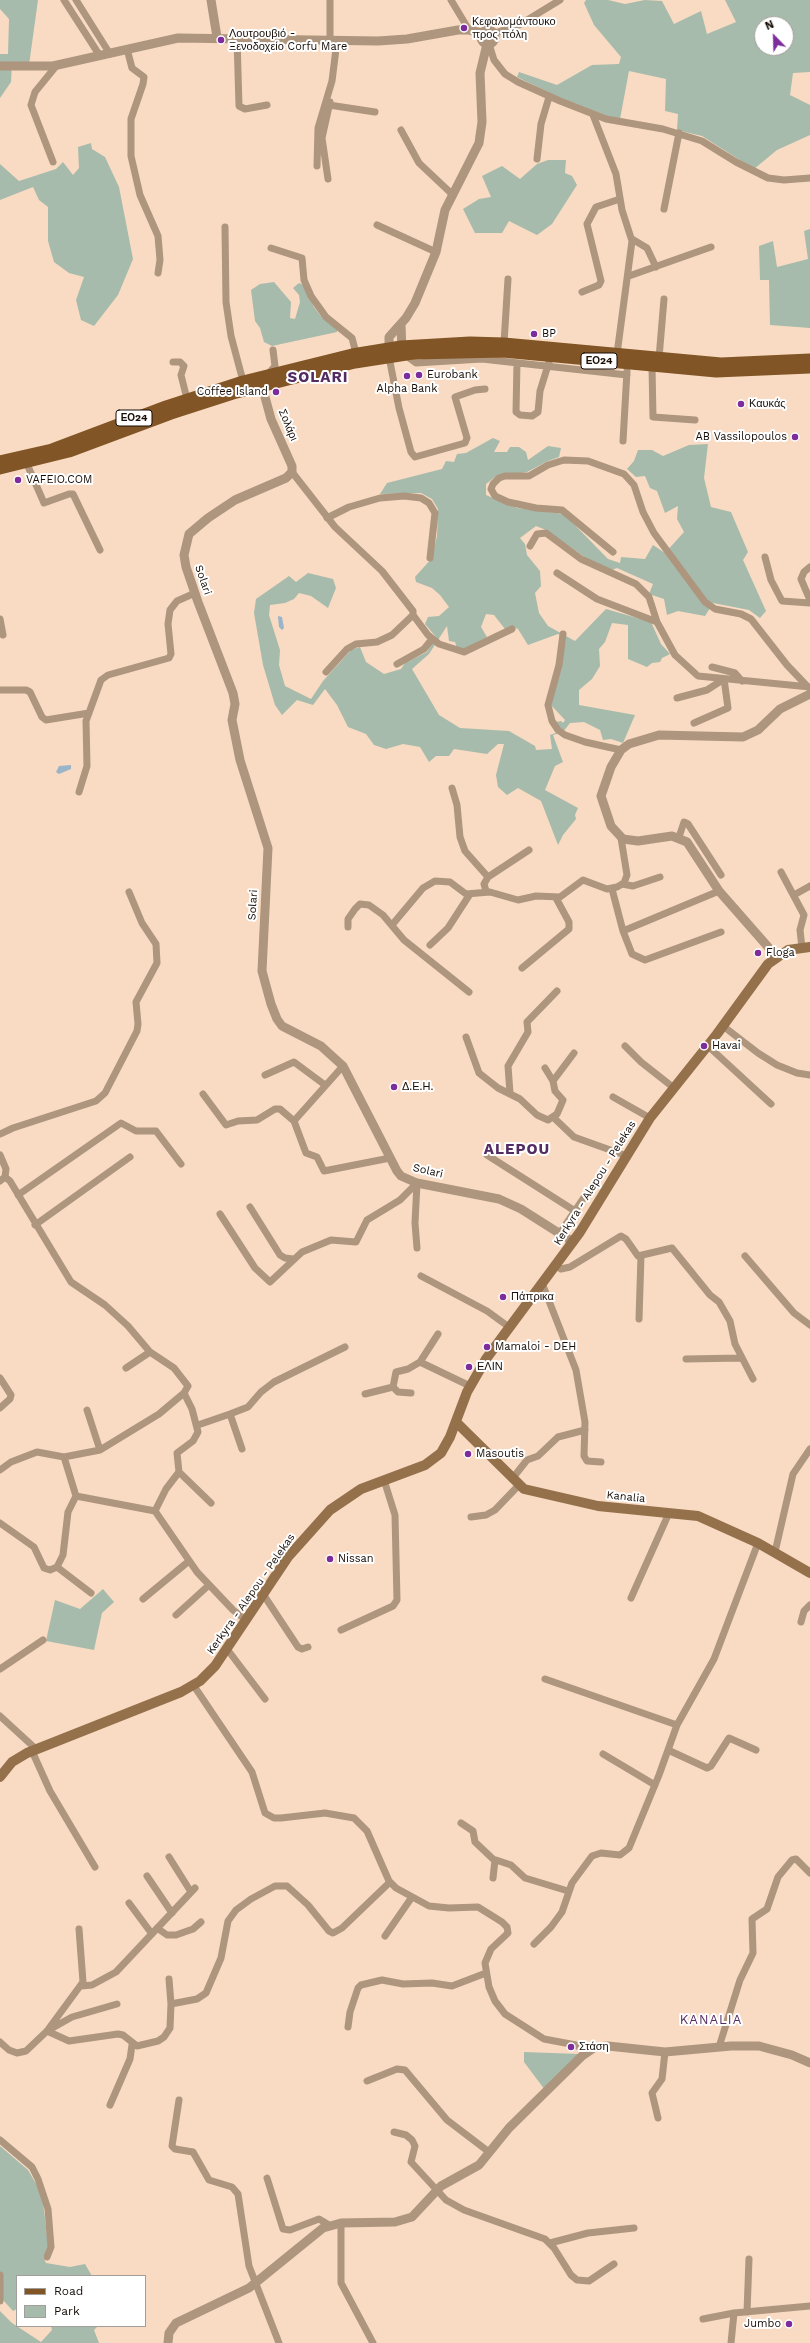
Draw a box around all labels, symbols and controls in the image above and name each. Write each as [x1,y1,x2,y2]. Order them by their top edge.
place label: Κεφαλομάντουκο προς πόλη [472,15,556,41]
north arrow [754,16,794,56]
text: N [763,18,776,33]
marker: Κεφαλομάντουκο προς πόλη [459,23,469,33]
place label: Λουτρουβιό - Ξενοδοχείο Corfu Mare [229,27,347,53]
marker: Λουτρουβιό - Ξενοδοχείο Corfu Mare [216,35,226,45]
place label: BP [542,327,556,341]
marker: BP [529,329,539,339]
road number: ΕΟ24 [581,353,617,369]
place label: Eurobank [427,368,478,382]
district label: SOLARI [287,369,349,387]
marker: Eurobank [414,370,424,380]
marker: Alpha Bank [402,371,412,381]
place label: Alpha Bank [377,382,437,396]
place label: Coffee Island [197,385,268,399]
marker: Coffee Island [271,387,281,397]
place label: Καυκάς [749,397,786,411]
marker: Καυκάς [736,399,746,409]
street label: Σολάρι [275,407,301,443]
road number: ΕΟ24 [116,410,152,426]
place label: AB Vassilopoulos [696,430,787,444]
marker: AB Vassilopoulos [790,432,800,442]
place label: VAFEIO.COM [26,473,92,487]
marker: VAFEIO.COM [13,475,23,485]
street label: Solari [192,563,214,597]
street label: Solari [245,889,261,921]
place label: Floga [766,946,795,960]
marker: Floga [753,948,763,958]
place label: Havai [712,1039,741,1053]
marker: Havai [699,1041,709,1051]
place label: Δ.Ε.Η. [402,1080,433,1094]
marker: Δ.Ε.Η. [389,1082,399,1092]
street label: Kerkyra - Alepou - Pelekas [551,1118,639,1248]
district label: ALEPOU [484,1141,550,1159]
street label: Solari [412,1161,444,1181]
place label: Πάπρικα [511,1290,554,1304]
marker: Πάπρικα [498,1292,508,1302]
place label: Mamaloi - DEH [495,1340,576,1354]
marker: Mamaloi - DEH [482,1342,492,1352]
place label: ΕΛΙΝ [477,1360,503,1374]
marker: ΕΛΙΝ [464,1362,474,1372]
place label: Masoutis [476,1447,524,1461]
marker: Masoutis [463,1449,473,1459]
street label: Kanalia [606,1488,646,1506]
street label: Kerkyra - Alepou - Pelekas [204,1531,298,1657]
place label: Nissan [338,1552,374,1566]
marker: Nissan [325,1554,335,1564]
district label: KANALIA [680,2012,742,2028]
place label: Στάση [579,2040,609,2054]
marker: Στάση [566,2042,576,2052]
legend [16,2275,146,2327]
text: Road [54,2284,83,2298]
text: Park [54,2304,80,2318]
place label: Jumbo [744,2317,781,2331]
marker: Jumbo [784,2319,794,2329]

